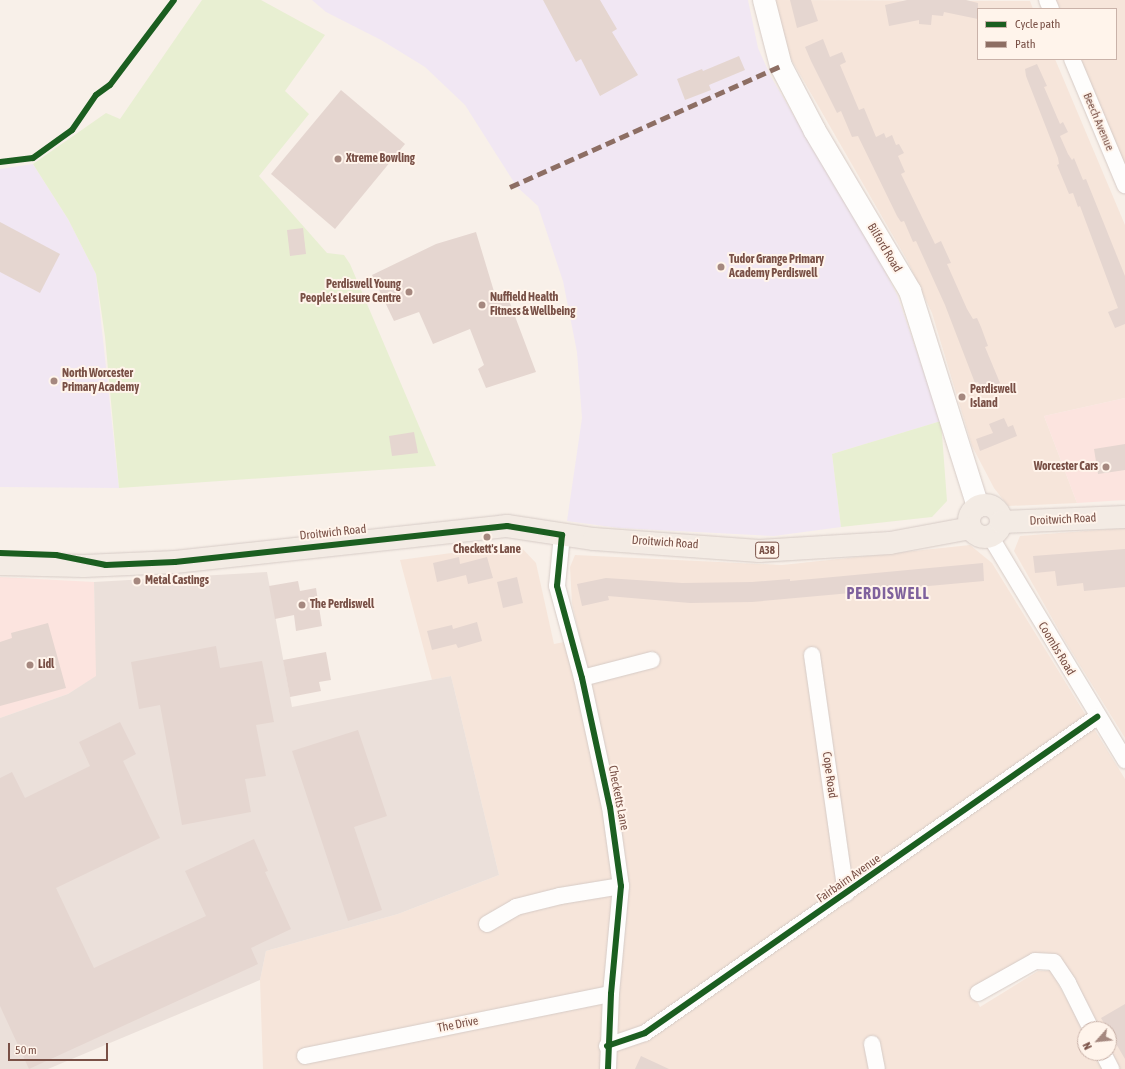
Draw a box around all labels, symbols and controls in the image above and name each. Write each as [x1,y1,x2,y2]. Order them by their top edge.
legend [977,8,1117,60]
text: Cycle path [1015,17,1060,31]
text: Path [1015,37,1036,51]
street label: Beech Avenue [1079,91,1117,153]
place label: Xtreme Bowling [346,152,415,166]
marker: Xtreme Bowling [333,154,343,164]
street label: Bilford Road [864,221,904,275]
place label: Tudor Grange Primary Academy Perdiswell [729,253,824,281]
marker: Tudor Grange Primary Academy Perdiswell [716,262,726,272]
place label: Perdiswell Young People's Leisure Centre [300,278,401,306]
marker: Perdiswell Young People's Leisure Centre [404,287,414,297]
place label: Nuffield Health Fitness & Wellbeing [490,291,575,319]
marker: Nuffield Health Fitness & Wellbeing [477,300,487,310]
place label: North Worcester Primary Academy [62,367,139,395]
marker: North Worcester Primary Academy [49,376,59,386]
place label: Perdiswell Island [970,383,1016,411]
marker: Perdiswell Island [957,392,967,402]
place label: Worcester Cars [1034,460,1098,474]
marker: Worcester Cars [1101,462,1111,472]
street label: Droitwich Road [1029,511,1097,529]
street label: Droitwich Road [299,522,367,544]
marker: Checkett's Lane [482,532,492,542]
street label: Droitwich Road [631,533,699,553]
road number: A38 [755,541,779,559]
place label: Checkett's Lane [453,543,521,557]
place label: Metal Castings [145,574,209,588]
marker: Metal Castings [132,576,142,586]
district label: PERDISWELL [846,583,930,603]
place label: The Perdiswell [310,598,374,612]
marker: The Perdiswell [297,600,307,610]
street label: Coombs Road [1034,620,1078,678]
place label: Lidl [38,658,54,672]
marker: Lidl [25,660,35,670]
street label: Cope Road [819,751,839,799]
street label: Checketts Lane [605,764,631,832]
street label: Fairbairn Avenue [814,852,884,906]
street label: The Drive [436,1014,480,1036]
north arrow [1077,1021,1117,1061]
scale bar [10,1035,110,1061]
text: N [1080,1040,1094,1052]
text: 50 m [15,1043,37,1057]

